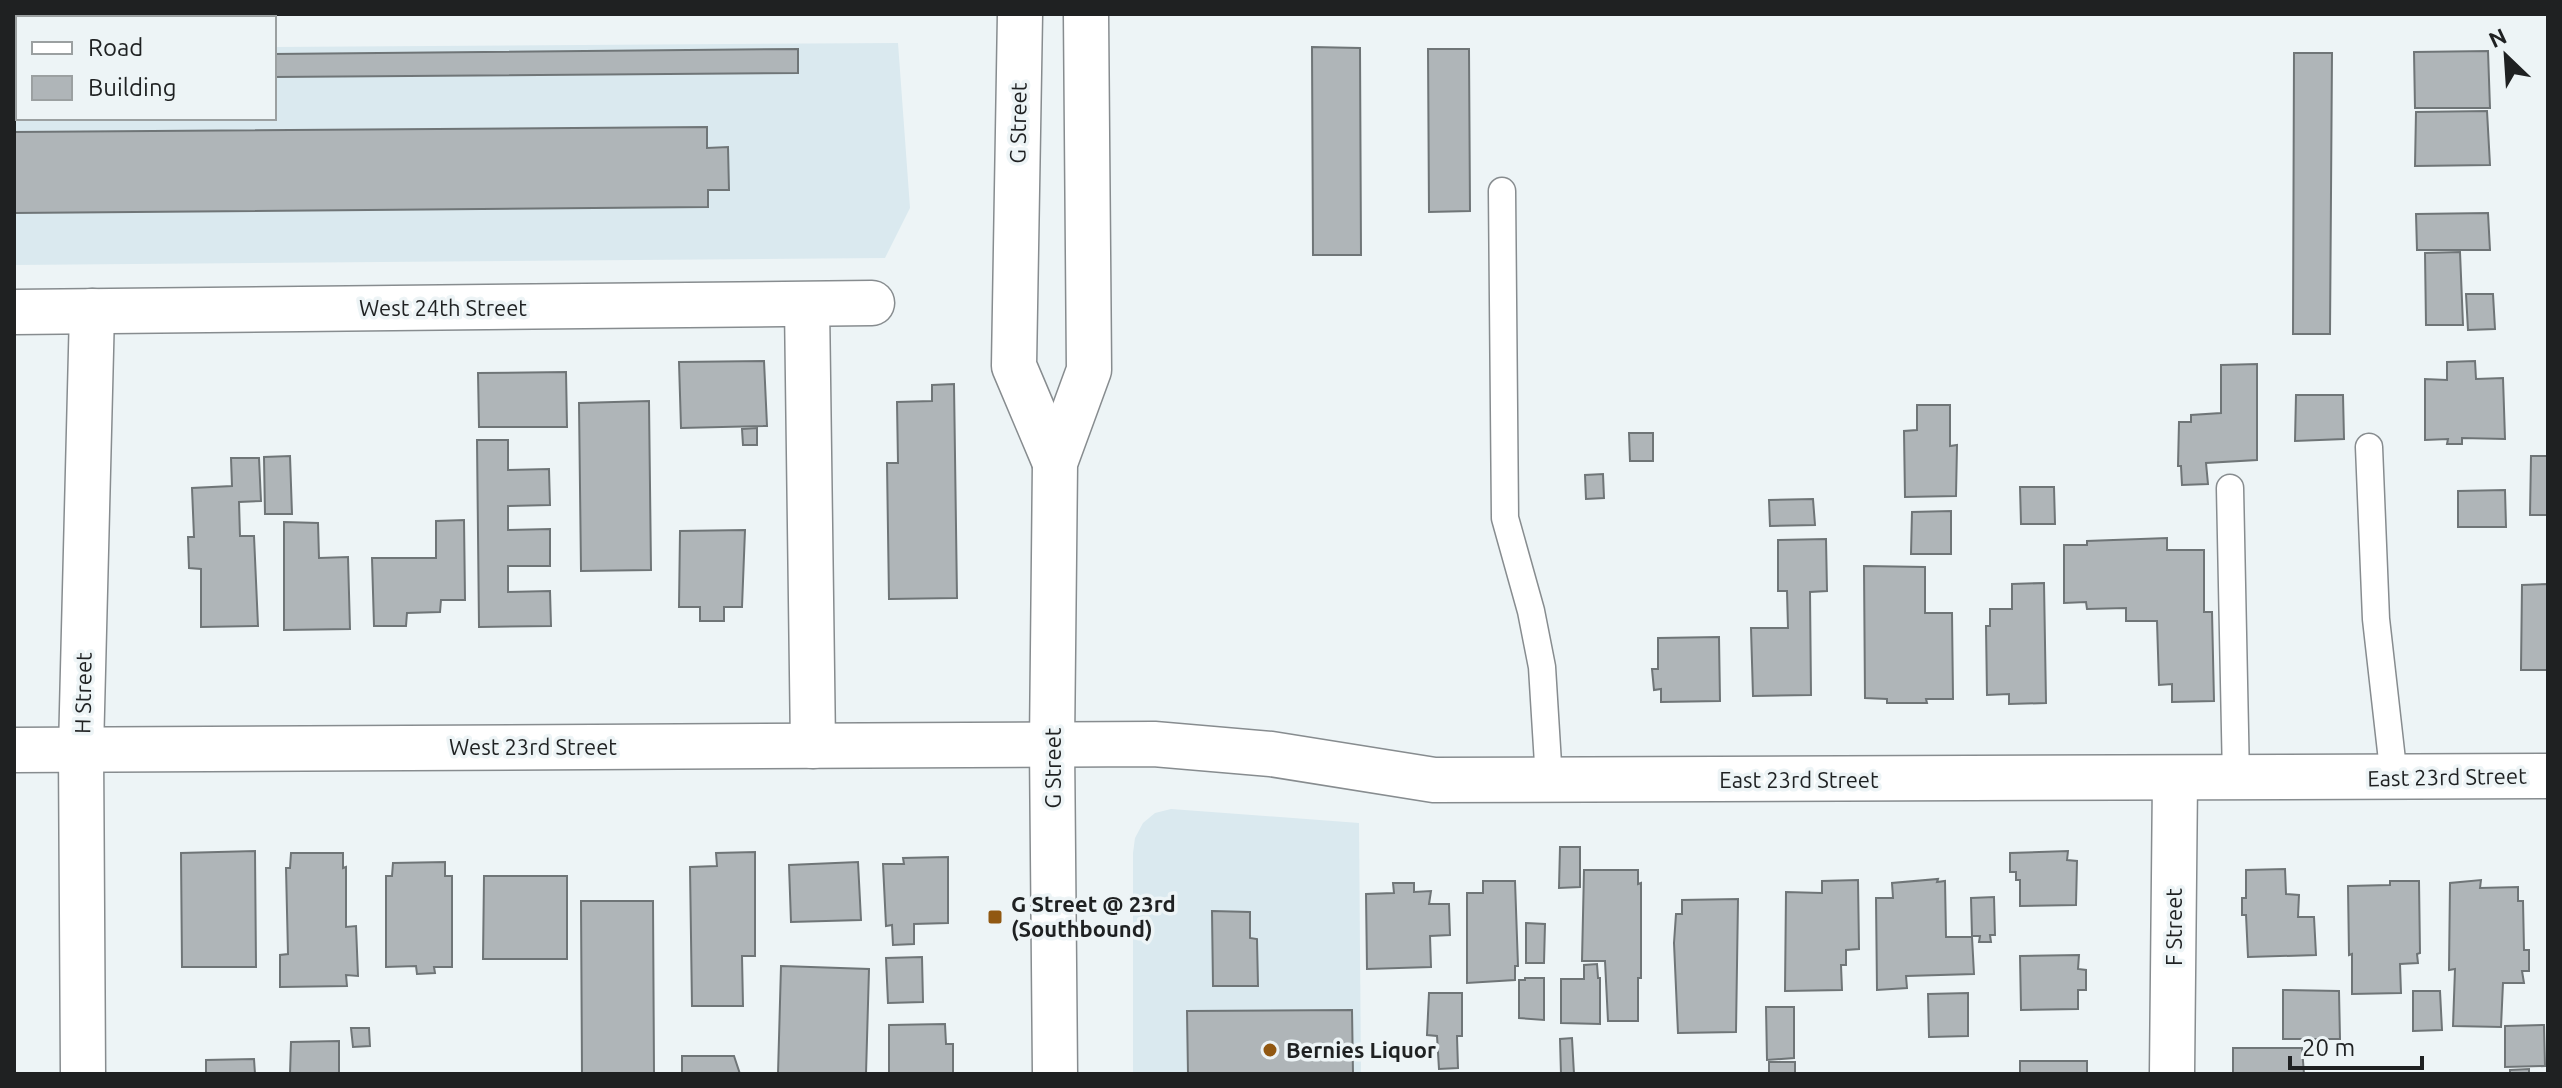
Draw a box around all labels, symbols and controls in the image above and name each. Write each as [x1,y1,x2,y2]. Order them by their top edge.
legend [16,16,276,120]
north arrow [2466,16,2546,96]
text: N [2485,23,2510,52]
text: Road [88,34,143,61]
text: Building [88,74,176,101]
street label: G Street [1004,82,1031,164]
street label: West 24th Street [359,295,527,320]
street label: H Street [69,652,96,734]
street label: G Street [1040,727,1065,809]
street label: West 23rd Street [449,734,617,759]
street label: East 23rd Street [2367,763,2527,790]
street label: East 23rd Street [1719,767,1879,792]
street label: F Street [2161,888,2186,966]
place label: G Street @ 23rd (Southbound) [1011,891,1176,942]
marker: G Street @ 23rd (Southbound) [986,908,1004,926]
scale bar [2290,1020,2422,1070]
text: 20 m [2302,1034,2355,1061]
place label: Bernies Liquor [1286,1037,1436,1062]
marker: Bernies Liquor [1261,1041,1279,1059]

